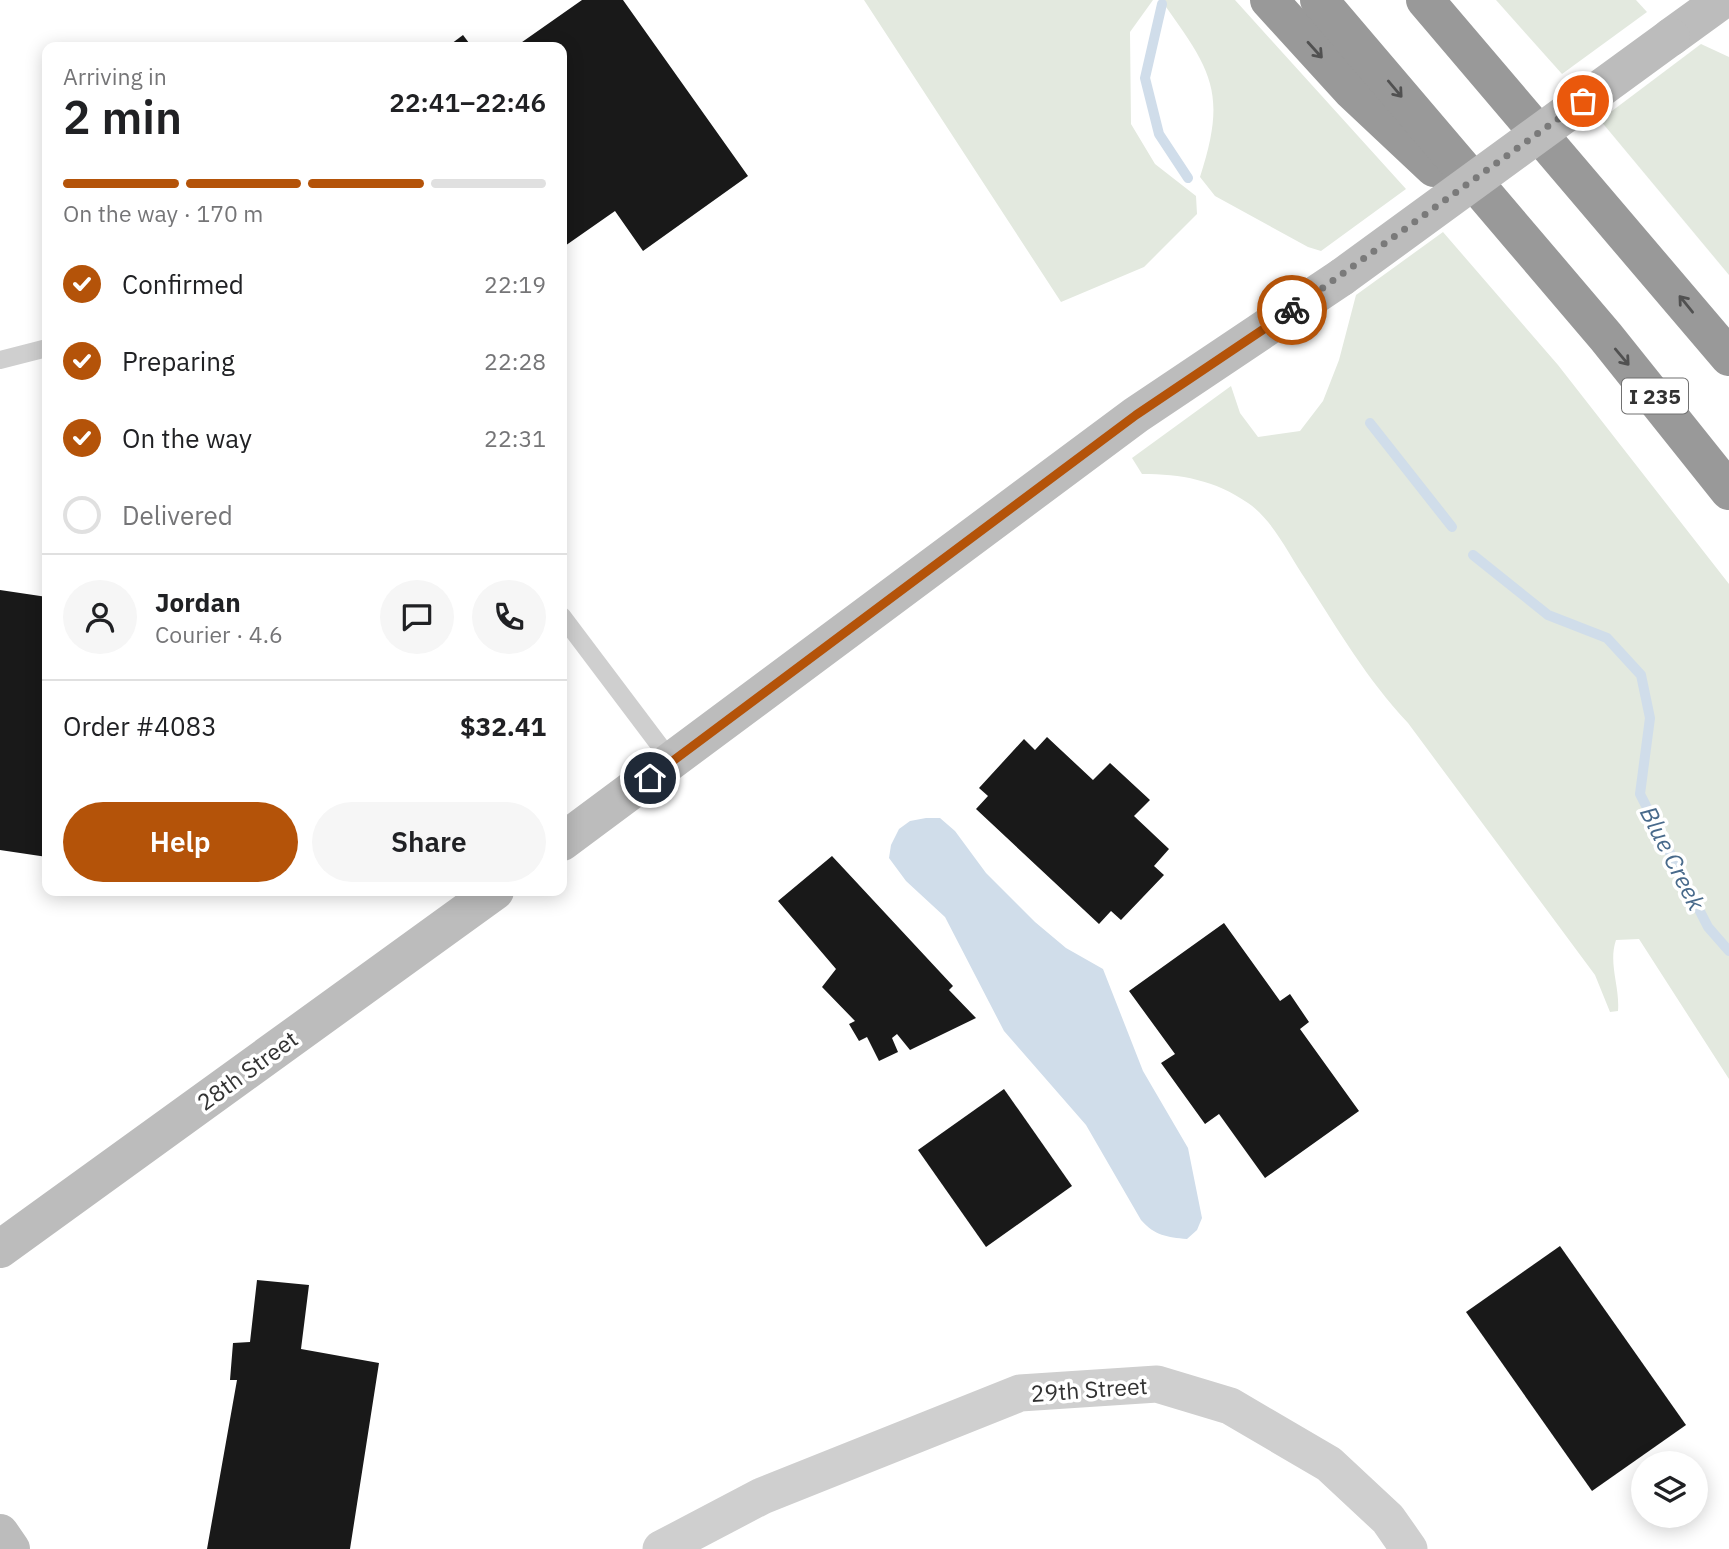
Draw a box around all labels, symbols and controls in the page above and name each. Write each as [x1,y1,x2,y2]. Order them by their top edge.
one-way arrow [1307,41,1324,58]
text: Arriving in [63,61,167,91]
pin [1553,71,1613,131]
one-way arrow [1387,80,1403,98]
icon: bag [1564,82,1602,120]
text: 22:41–22:46 [389,85,546,119]
text: 2 min [63,87,182,147]
text: On the way · 170 m [63,198,263,228]
icon: check [63,265,101,303]
text: Confirmed [122,267,244,301]
text: 22:19 [484,269,546,299]
courier [1257,275,1327,345]
icon: bike [1273,291,1311,329]
one-way arrow [1678,295,1693,313]
icon: check [63,342,101,380]
text: Preparing [122,344,235,378]
text: 22:28 [484,346,546,376]
one-way arrow [1614,347,1630,365]
road number: I 235 [1622,378,1688,414]
icon: check [63,419,101,457]
text: On the way [122,421,252,455]
text: 22:31 [484,423,546,453]
text: Delivered [122,498,233,532]
button: person [63,580,137,654]
button: chat [380,580,454,654]
button: phone [472,580,546,654]
text: Jordan [155,585,241,619]
text: Courier · 4.6 [155,619,283,649]
text: Order #4083 [63,709,217,743]
text: $32.41 [460,709,546,743]
pin [620,748,680,808]
icon: home [631,759,669,797]
water label: Blue Creek [1633,800,1713,916]
button: Help [63,802,298,882]
button: Share [312,802,546,882]
street label: 28th Street [191,1023,303,1117]
street label: 29th Street [1029,1370,1149,1408]
map controls [1631,1451,1708,1528]
button: layers [1631,1451,1708,1528]

